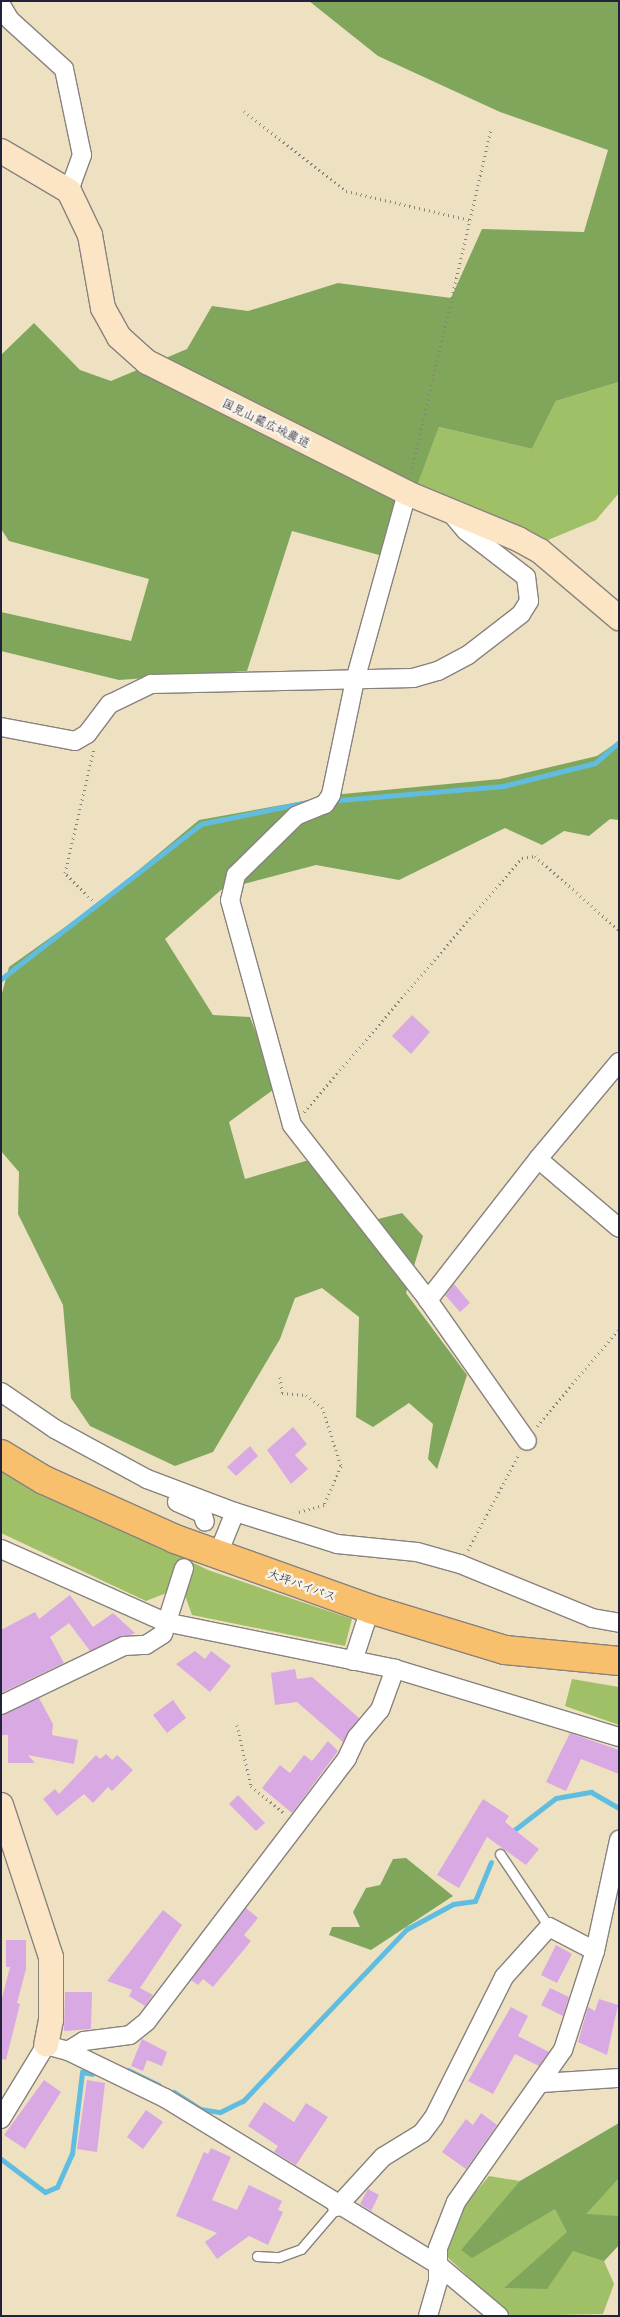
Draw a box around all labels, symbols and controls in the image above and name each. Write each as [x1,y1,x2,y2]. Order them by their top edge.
street label: 国見山麓広域農道 [220,395,312,451]
street label: 大坪バイパス [266,1566,338,1604]

